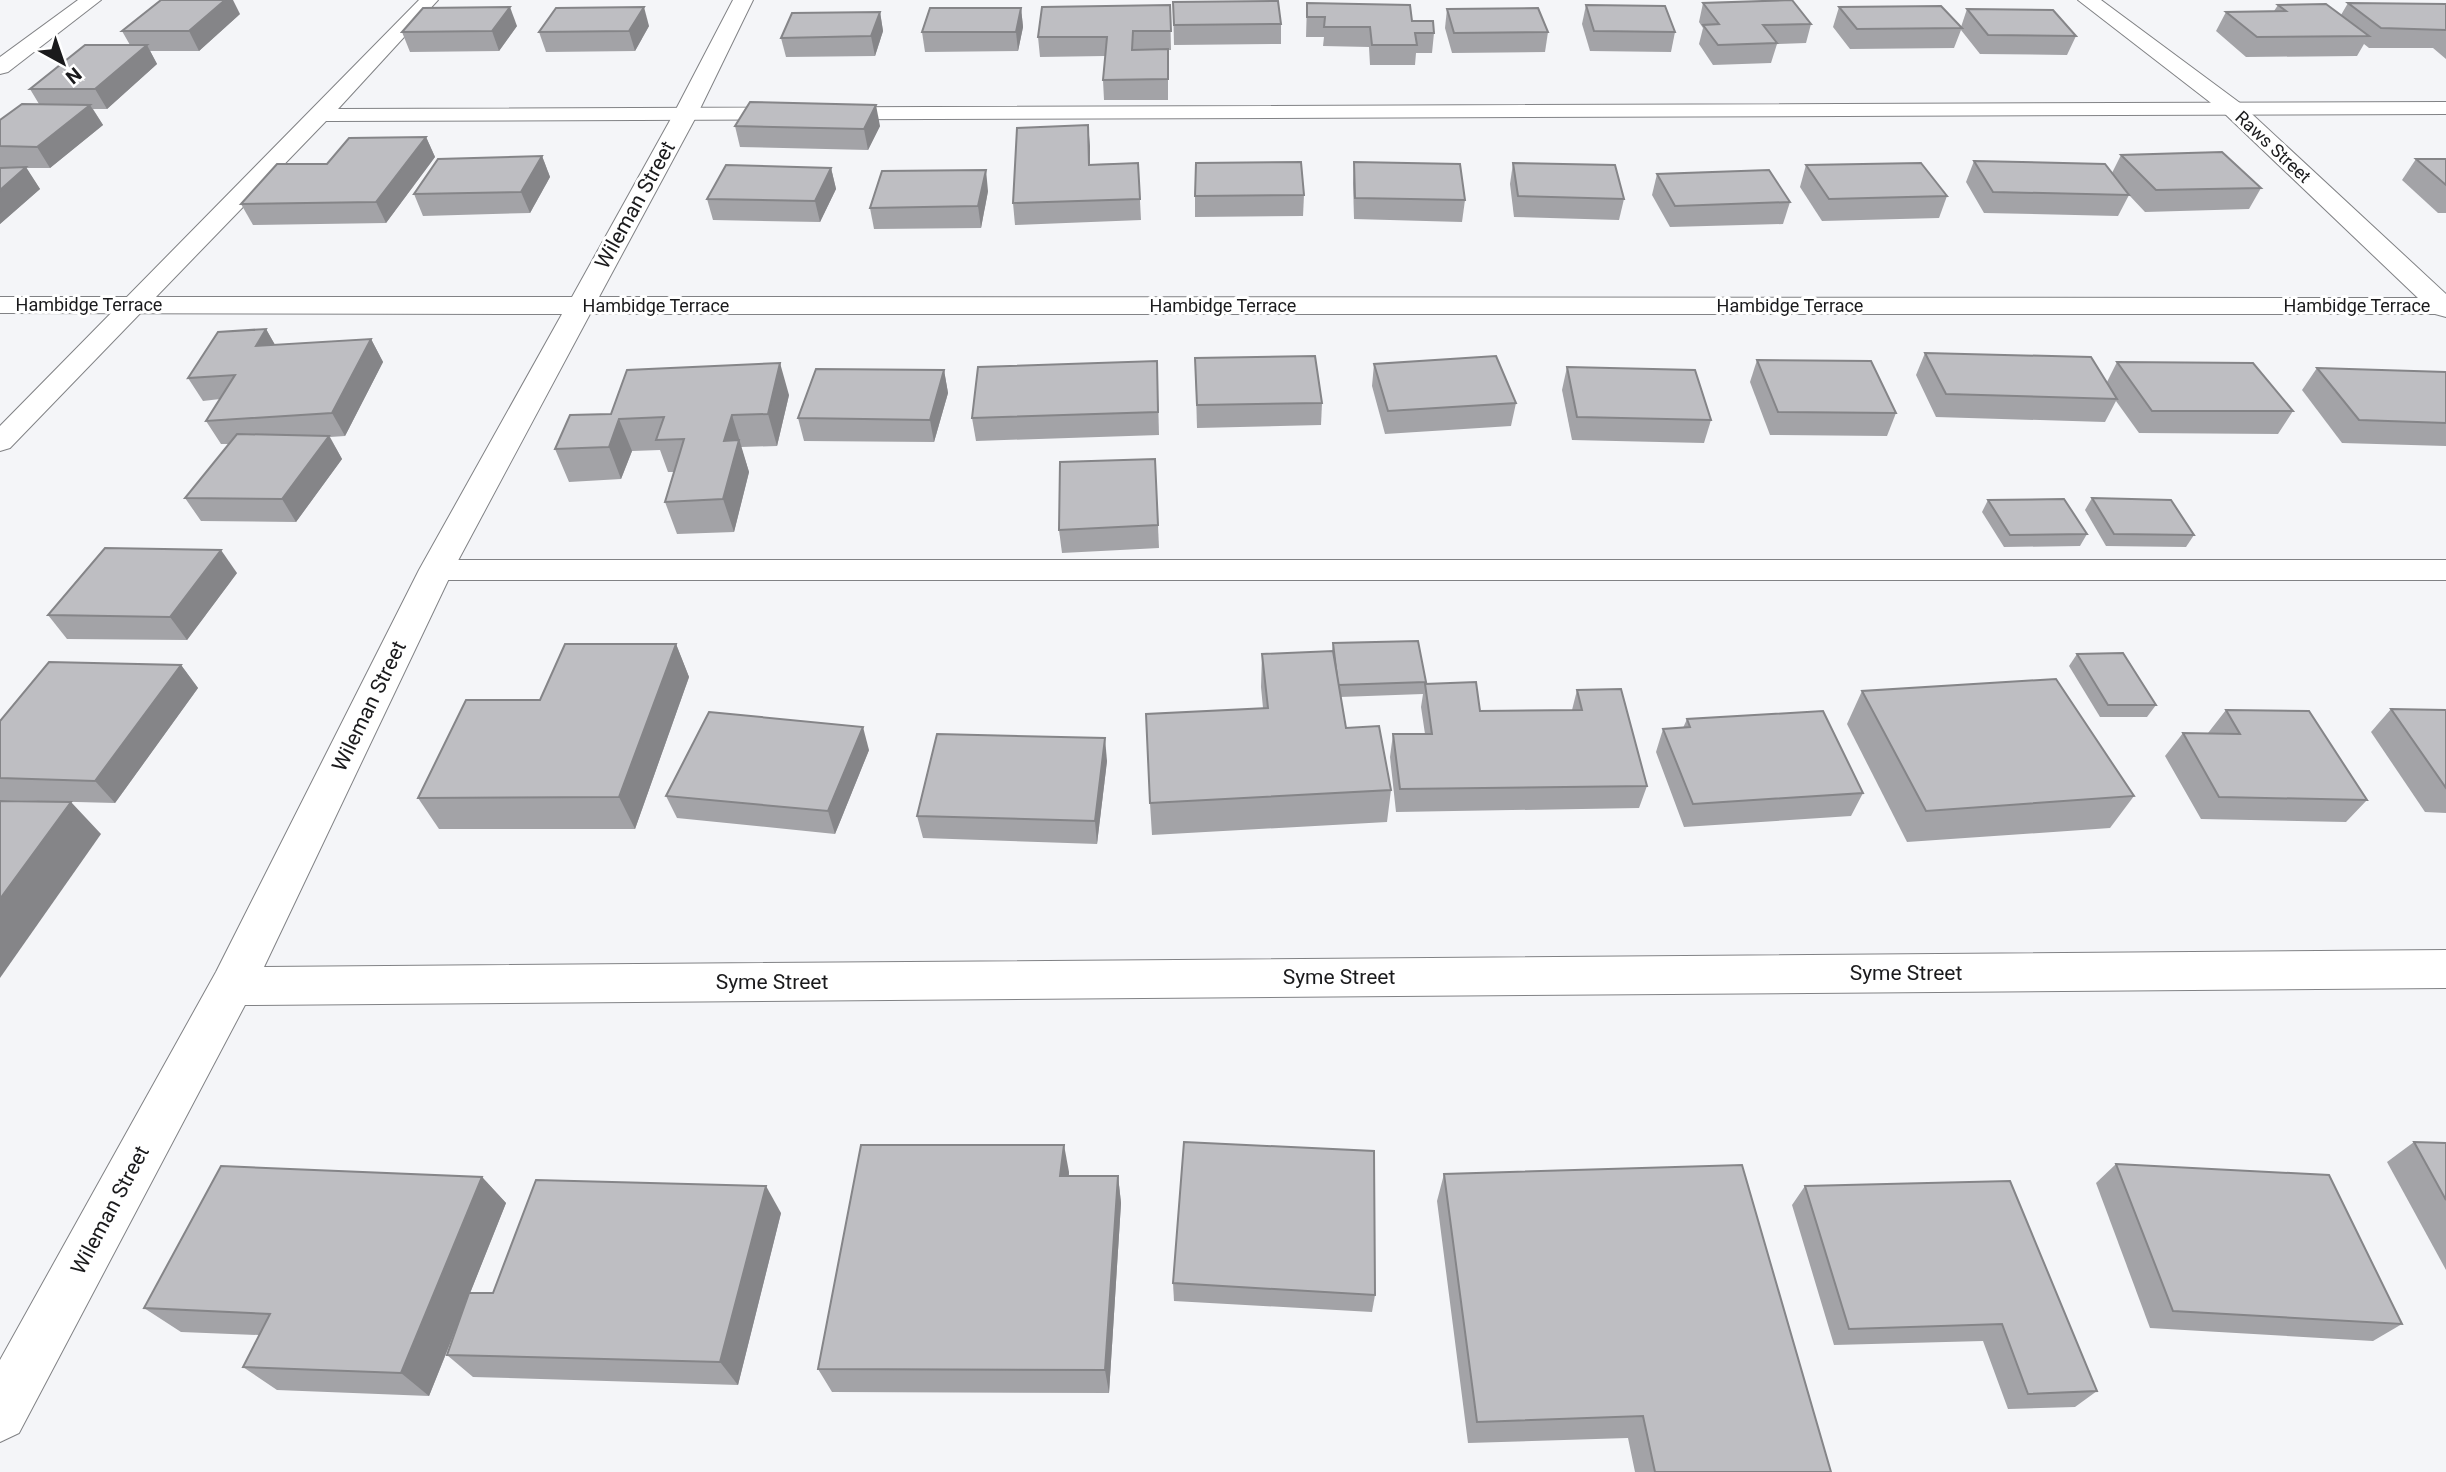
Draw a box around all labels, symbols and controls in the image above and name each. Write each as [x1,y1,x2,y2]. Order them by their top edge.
north arrow [28,28,98,98]
text: N [61,63,86,89]
street label: Raws Street [2231,106,2316,187]
street label: Wileman Street [590,137,680,273]
street label: Hambidge Terrace [16,294,162,315]
street label: Hambidge Terrace [583,295,729,316]
street label: Hambidge Terrace [1150,295,1296,316]
street label: Hambidge Terrace [1717,295,1863,316]
street label: Hambidge Terrace [2284,295,2430,316]
street label: Wileman Street [327,637,411,775]
street label: Syme Street [1850,961,1962,985]
street label: Syme Street [1283,965,1395,989]
street label: Syme Street [716,970,828,994]
street label: Wileman Street [66,1142,154,1278]

